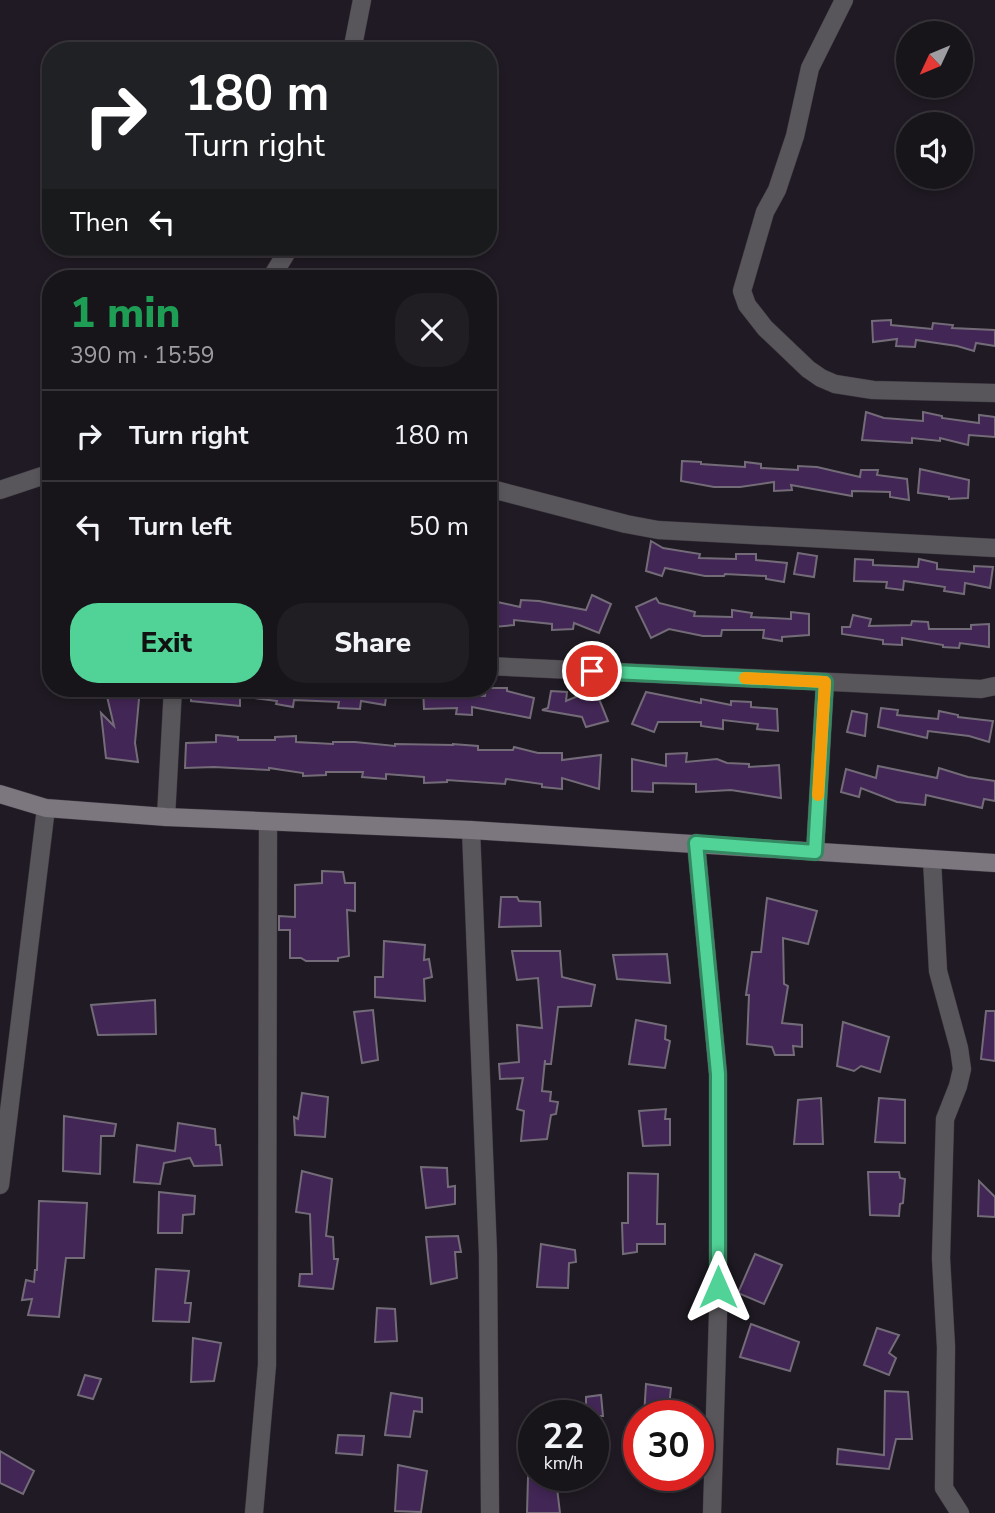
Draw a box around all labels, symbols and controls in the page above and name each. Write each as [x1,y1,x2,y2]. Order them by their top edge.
north arrow [896,21,973,98]
map controls [896,21,973,189]
text: 180 m [185,60,329,127]
icon: right [70,70,161,161]
button: sound [896,112,973,189]
text: Turn right [185,124,325,167]
icon: left [143,203,181,241]
text: Then [70,205,129,240]
text: 1 min [70,285,180,342]
button: close [395,293,469,367]
text: 390 m · 15:59 [70,340,215,371]
icon: right [70,417,108,455]
text: Turn right [129,418,248,453]
text: 180 m [393,418,469,453]
icon: left [70,508,108,546]
text: Turn left [129,509,232,544]
text: 50 m [409,509,469,544]
button: Exit [70,603,263,683]
button: Share [277,603,469,683]
pin [562,641,622,701]
icon: arrive [573,652,611,690]
position arrow [681,1250,755,1324]
speed limit sign: 30 [623,1400,714,1491]
text: 22 [542,1413,585,1460]
text: km/h [544,1451,583,1475]

